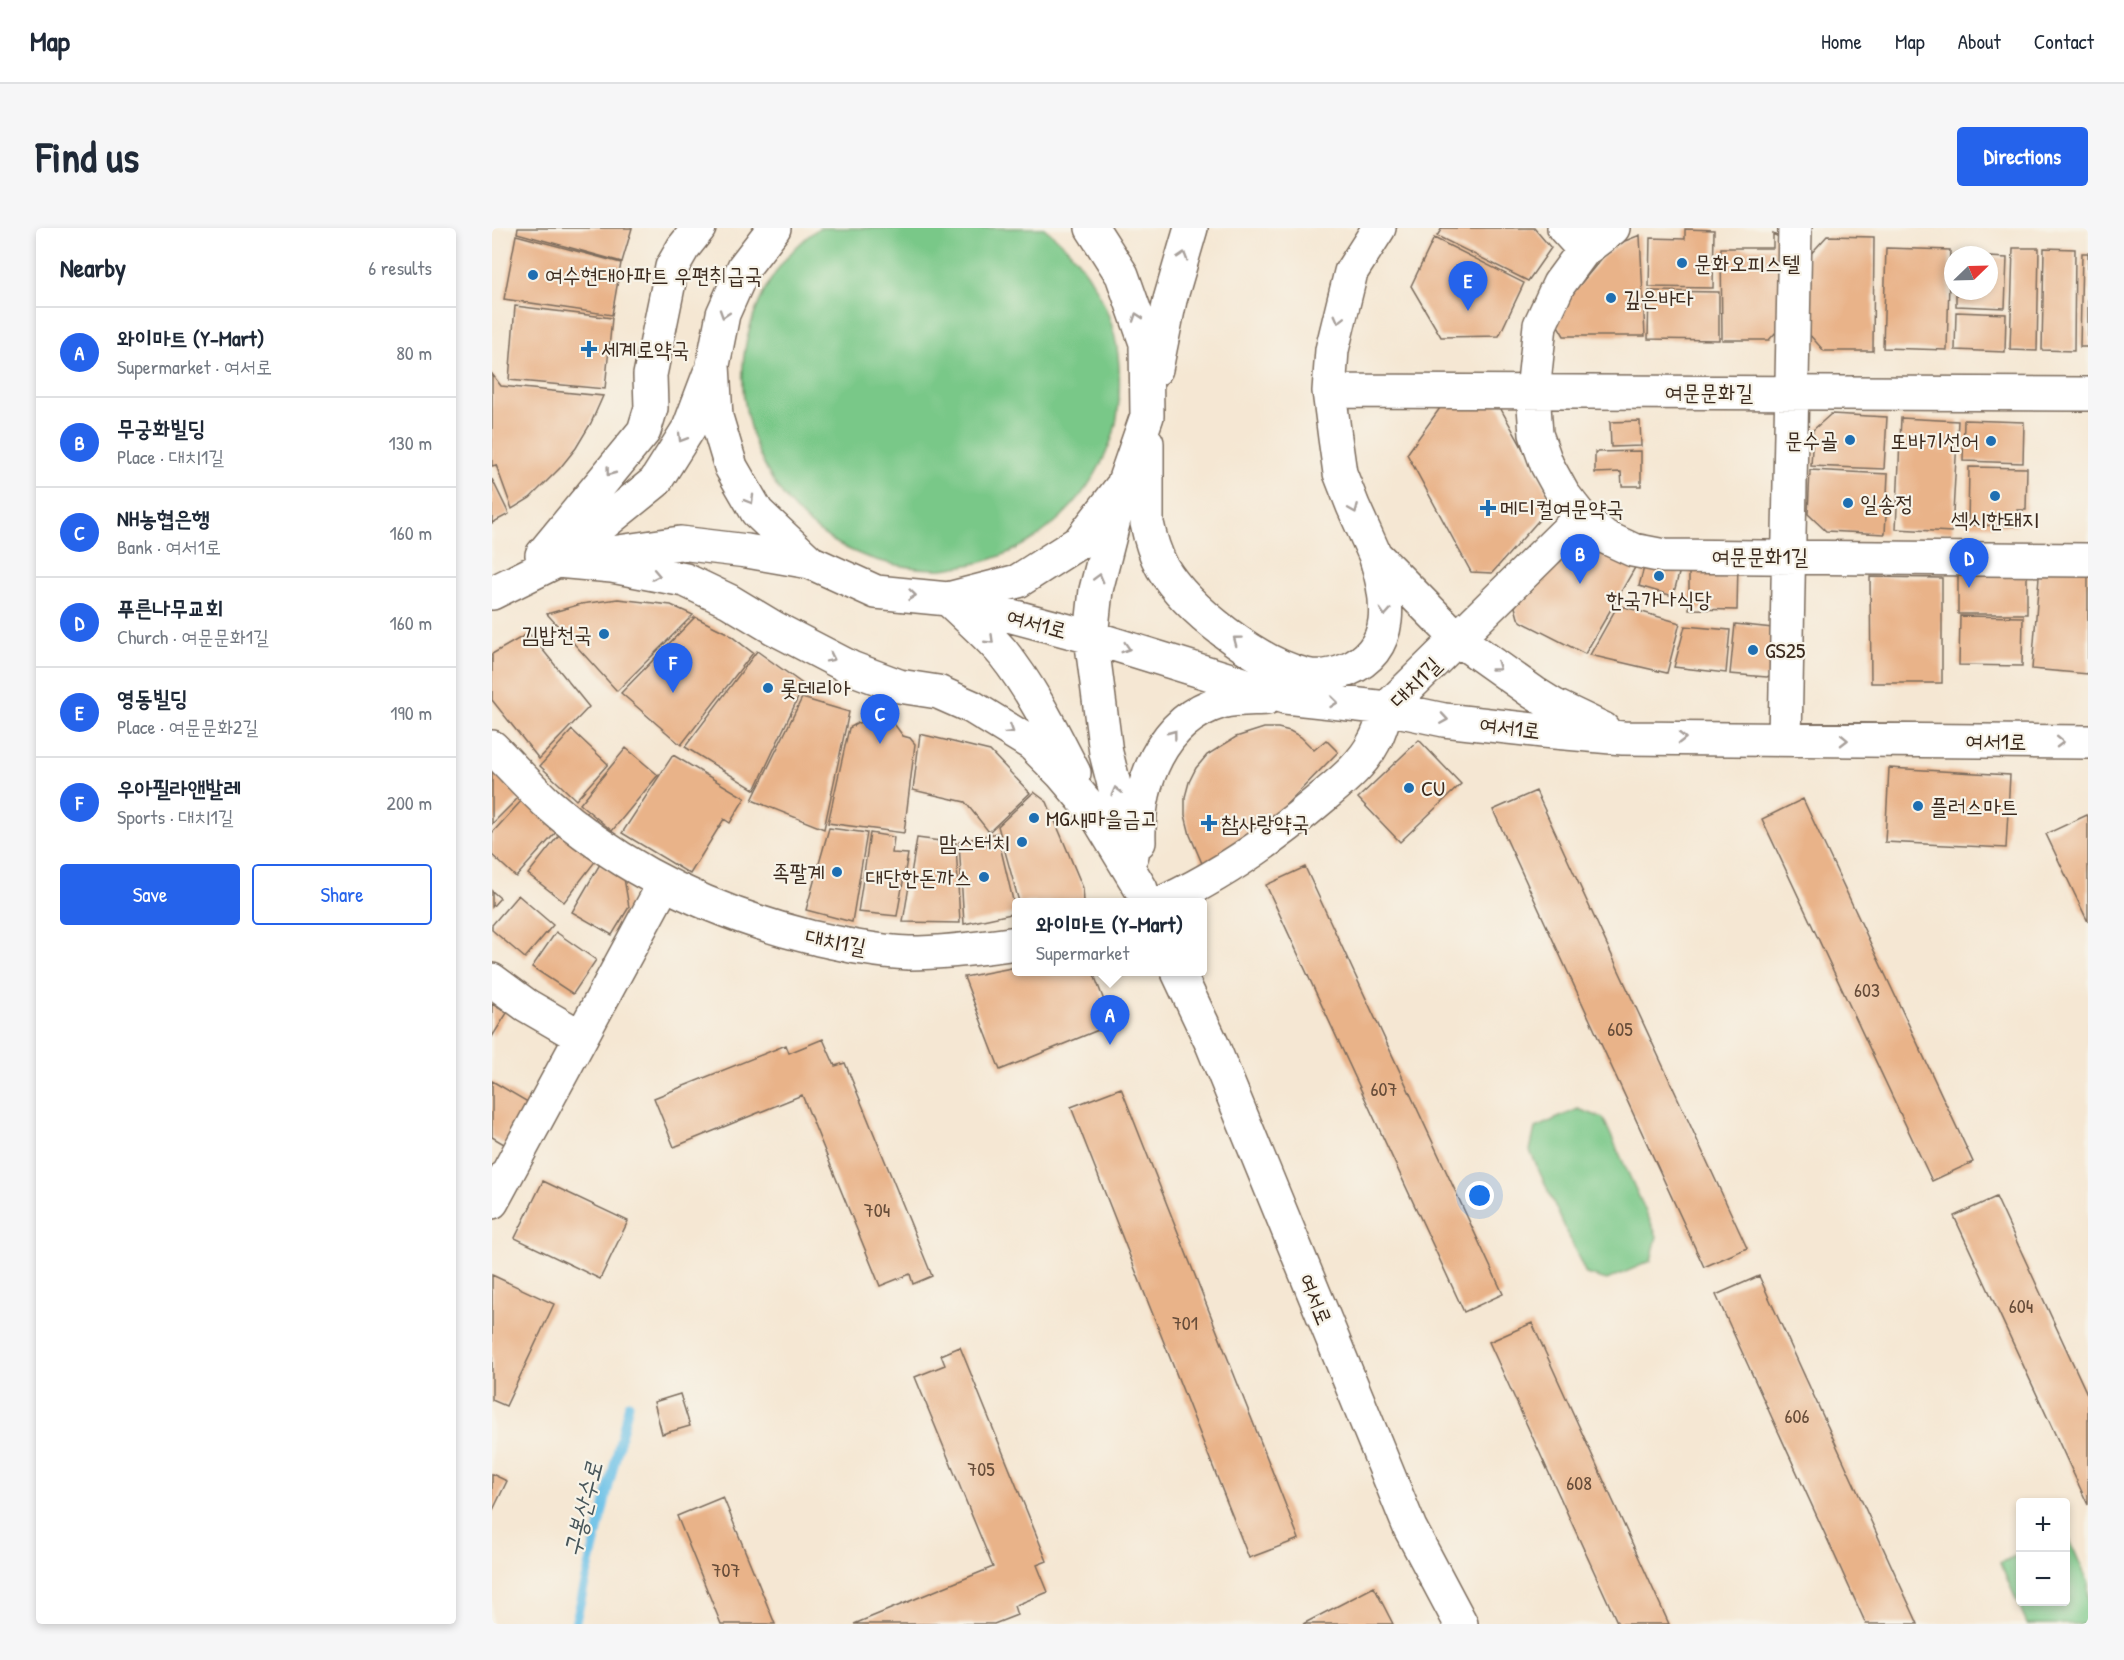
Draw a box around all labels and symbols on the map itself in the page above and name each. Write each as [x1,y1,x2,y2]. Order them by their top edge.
north arrow [1944,246,1998,300]
place label: 문화오피스텔 [1694,248,1801,278]
one-way arrow [1176,251,1188,262]
marker: 문화오피스텔 [1675,256,1689,270]
place label: 여수현대아파트 우편취급국 [545,260,763,290]
pin: E [1448,262,1488,311]
marker: 여수현대아파트 우편취급국 [526,268,540,282]
place label: 깊은바다 [1623,283,1694,313]
marker: 깊은바다 [1604,291,1618,305]
one-way arrow [719,308,731,319]
one-way arrow [1131,312,1144,323]
one-way arrow [1334,314,1347,324]
place label: 세계로약국 [601,334,690,364]
marker: 세계로약국 [582,342,596,356]
street label: 여문문화길 [1665,377,1754,407]
place label: 문수골 [1785,425,1838,455]
place label: 또바기선어 [1890,426,1979,456]
one-way arrow [678,432,689,442]
marker: 문수골 [1843,433,1857,447]
marker: 또바기선어 [1984,434,1998,448]
one-way arrow [606,466,617,477]
place label: 일송정 [1860,488,1913,518]
marker: 섹시한돼지 [1988,489,2002,503]
place label: 메디컬여문약국 [1500,493,1624,523]
one-way arrow [743,494,755,504]
marker: 일송정 [1841,496,1855,510]
marker: 메디컬여문약국 [1481,501,1495,515]
one-way arrow [1347,503,1359,514]
place label: 섹시한돼지 [1951,504,2039,534]
pin: B [1560,534,1600,584]
pin: D [1950,538,1988,588]
street label: 여문문화1길 [1712,541,1809,571]
one-way arrow [651,568,661,580]
marker: 한국가나식당 [1652,569,1666,583]
one-way arrow [1091,573,1104,583]
place label: 한국가나식당 [1606,584,1712,614]
one-way arrow [908,588,917,601]
street label: 여서1로 [1004,601,1070,645]
one-way arrow [1379,607,1392,617]
place label: 김밥천국 [521,619,592,649]
marker: 김밥천국 [597,627,611,641]
one-way arrow [982,632,993,643]
place label: GS25 [1765,635,1805,665]
one-way arrow [1232,636,1243,647]
one-way arrow [1120,641,1131,653]
marker: GS25 [1746,643,1760,657]
pin: F [654,644,693,693]
street label: 대치1길 [1383,650,1447,714]
one-way arrow [824,651,835,663]
one-way arrow [1491,660,1502,671]
place label: 롯데리아 [780,673,851,703]
marker: 롯데리아 [761,681,775,695]
pin: C [860,694,900,744]
one-way arrow [1330,695,1339,708]
street label: 여서1로 [1478,708,1542,746]
one-way arrow [1440,713,1449,725]
one-way arrow [1004,723,1014,735]
street label: 여서1로 [1965,725,2027,757]
one-way arrow [1166,729,1177,740]
one-way arrow [1677,732,1686,744]
one-way arrow [1839,734,1848,746]
one-way arrow [2055,736,2064,748]
place label: CU [1421,773,1445,803]
marker: CU [1402,781,1416,795]
one-way arrow [1110,786,1123,796]
place label: 플러스마트 [1930,791,2019,821]
marker: 플러스마트 [1911,799,1925,813]
place label: MG새마을금고 [1046,803,1158,833]
place label: 참사랑약국 [1221,808,1310,838]
marker: MG새마을금고 [1027,811,1041,825]
marker: 참사랑약국 [1202,816,1216,830]
place label: 맘스터치 [939,827,1010,857]
marker: 맘스터치 [1015,835,1029,849]
place label: 족팔계 [772,857,825,887]
place label: 대단한돈까스 [866,862,972,892]
marker: 족팔계 [830,865,844,879]
marker: 대단한돈까스 [977,870,991,884]
street label: 대치1길 [803,920,869,962]
house number: 603 [1854,976,1880,1003]
pin: A [1090,996,1130,1045]
house number: 605 [1607,1015,1633,1042]
house number: 607 [1371,1075,1398,1102]
your location [1465,1181,1494,1210]
house number: 704 [864,1196,890,1223]
street label: 여서로 [1292,1269,1340,1329]
house number: 604 [2009,1292,2033,1319]
house number: 701 [1172,1309,1198,1336]
house number: 606 [1785,1402,1809,1429]
house number: 705 [967,1455,995,1482]
water label: 구봉산수로 [555,1458,609,1559]
house number: 608 [1566,1469,1592,1496]
house number: 707 [712,1556,740,1583]

